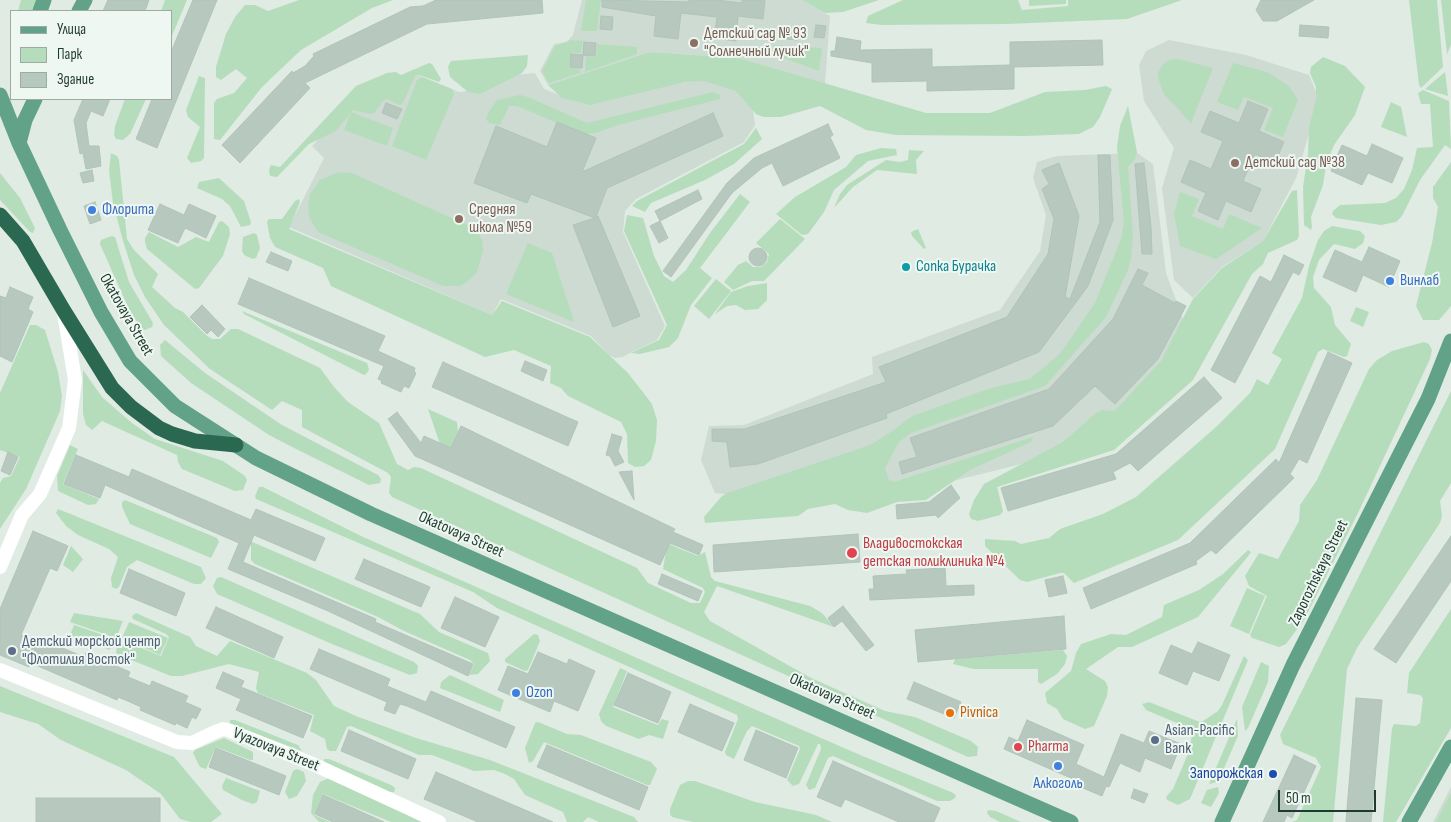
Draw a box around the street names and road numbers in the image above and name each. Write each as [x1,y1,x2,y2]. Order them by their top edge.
street label: Okatovaya Street [95,270,157,360]
street label: Okatovaya Street [415,508,507,562]
street label: Zaporozhskaya Street [1285,517,1353,629]
street label: Okatovaya Street [786,670,878,724]
street label: Vyazovaya Street [230,724,322,776]

